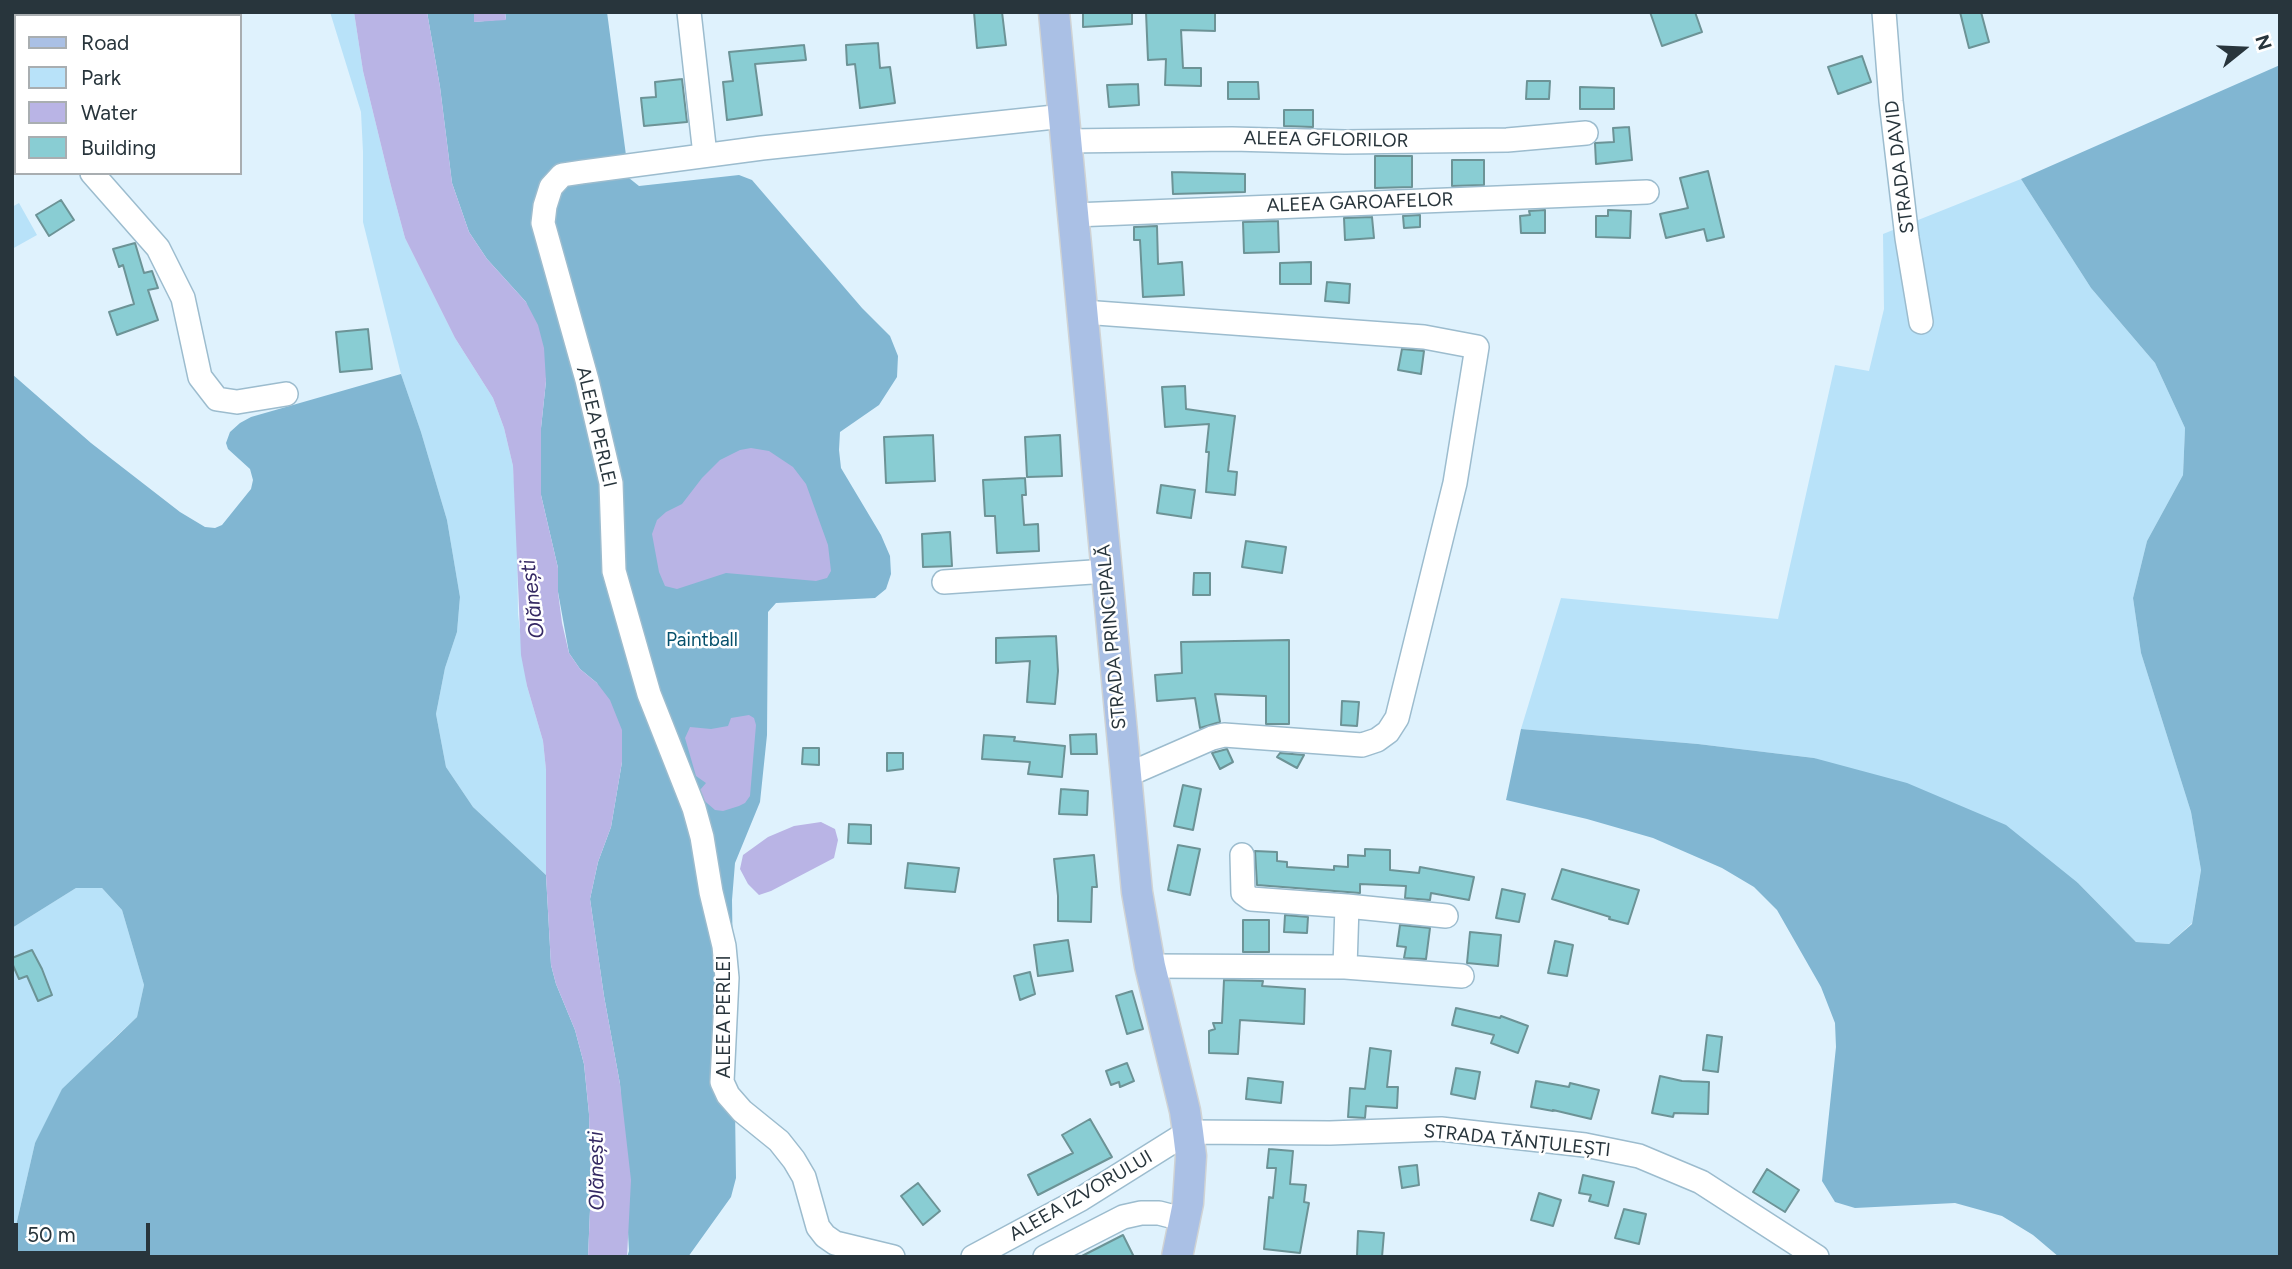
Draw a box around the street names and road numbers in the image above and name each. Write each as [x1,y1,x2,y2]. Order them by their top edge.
street label: STRADA DAVID [1881,99,1919,235]
street label: ALEEA GFLORILOR [1243,127,1409,153]
street label: ALEEA GAROAFELOR [1266,188,1454,218]
street label: ALEEA PERLEI [571,364,621,490]
street label: STRADA PRINCIPALĂ [1093,543,1131,731]
street label: ALEEA PERLEI [713,955,735,1079]
street label: STRADA TĂNȚULEȘTI [1422,1120,1612,1162]
street label: ALEEA IZVORULUI [1005,1146,1157,1246]

